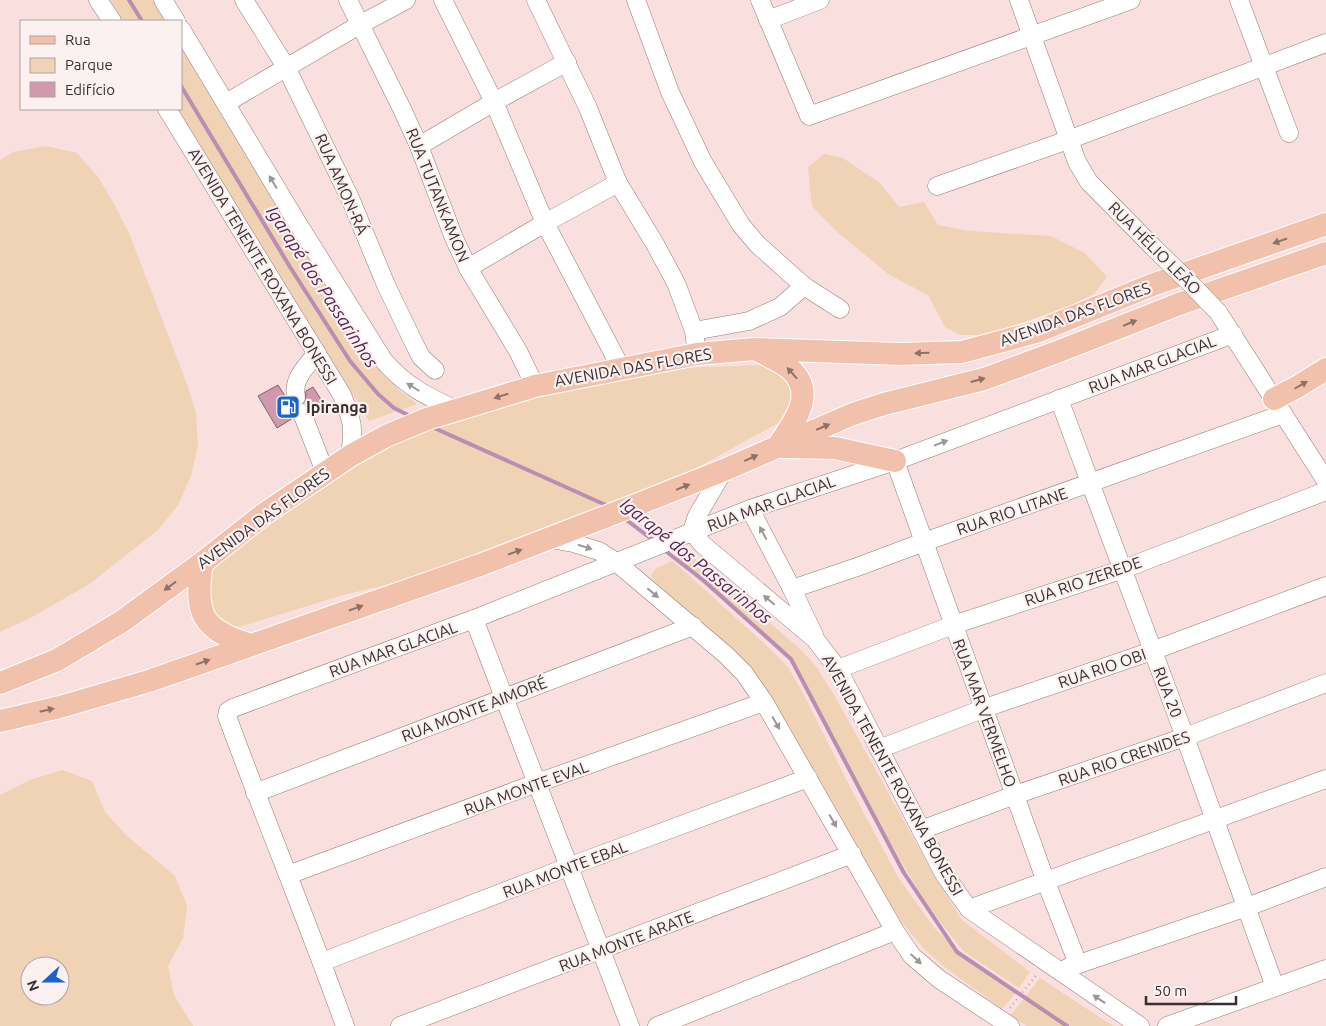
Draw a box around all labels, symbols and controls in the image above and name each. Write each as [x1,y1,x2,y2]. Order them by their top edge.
legend [20,20,182,110]
text: Rua [65,31,91,48]
text: Parque [65,56,113,73]
text: Edifício [65,81,115,98]
street label: RUA TUTANKAMON [403,125,473,265]
street label: RUA AMON-RÁ [312,130,374,238]
street label: AVENIDA TENENTE ROXANA BONESSI [185,144,341,388]
one-way arrow [268,176,277,189]
street label: RUA HÉLIO LEÃO [1105,197,1206,298]
water label: Igarapé dos Passarinhos [263,202,383,371]
one-way arrow [1272,237,1287,245]
street label: AVENIDA DAS FLORES [997,278,1153,350]
one-way arrow [1123,319,1138,327]
street label: RUA MAR GLACIAL [1086,331,1218,397]
street label: AVENIDA DAS FLORES [553,344,713,390]
one-way arrow [914,350,930,358]
one-way arrow [786,367,798,379]
one-way arrow [971,376,986,384]
one-way arrow [1293,381,1308,389]
one-way arrow [406,383,420,392]
one-way arrow [493,393,508,401]
fuel station icon: Ipiranga [275,394,301,420]
place label: Ipiranga [306,398,367,416]
one-way arrow [816,423,831,431]
one-way arrow [934,439,949,447]
one-way arrow [744,454,758,462]
street label: AVENIDA DAS FLORES [193,464,333,572]
street label: RUA MAR GLACIAL [705,471,837,535]
one-way arrow [676,482,690,490]
street label: RUA RIO LITANE [954,484,1070,538]
water label: Igarapé dos Passarinhos [617,493,777,628]
one-way arrow [759,526,767,541]
one-way arrow [577,543,592,551]
one-way arrow [508,548,523,555]
street label: RUA RIO ZEREDE [1022,553,1144,609]
one-way arrow [163,581,177,591]
one-way arrow [647,588,660,599]
one-way arrow [763,595,776,606]
one-way arrow [349,604,364,612]
street label: RUA MAR GLACIAL [327,617,459,681]
street label: RUA MAR VERMELHO [950,636,1020,790]
street label: RUA RIO OBI [1056,645,1148,691]
street label: AVENIDA TENENTE ROXANA BONESSI [819,651,967,899]
one-way arrow [196,658,211,666]
street label: RUA 20 [1150,664,1186,720]
street label: RUA MONTE AIMORÉ [398,671,549,745]
one-way arrow [40,706,55,714]
one-way arrow [772,715,780,730]
street label: RUA RIO CRENIDES [1056,727,1192,789]
street label: RUA MONTE EVAL [461,757,591,819]
one-way arrow [828,814,837,827]
street label: RUA MONTE EBAL [500,837,630,901]
street label: RUA MONTE ARATE [556,907,696,975]
one-way arrow [910,953,922,965]
north arrow [20,956,70,1006]
scale bar [1146,974,1236,1006]
text: N [24,978,42,993]
text: 50 m [1154,982,1187,999]
one-way arrow [1093,994,1106,1004]

